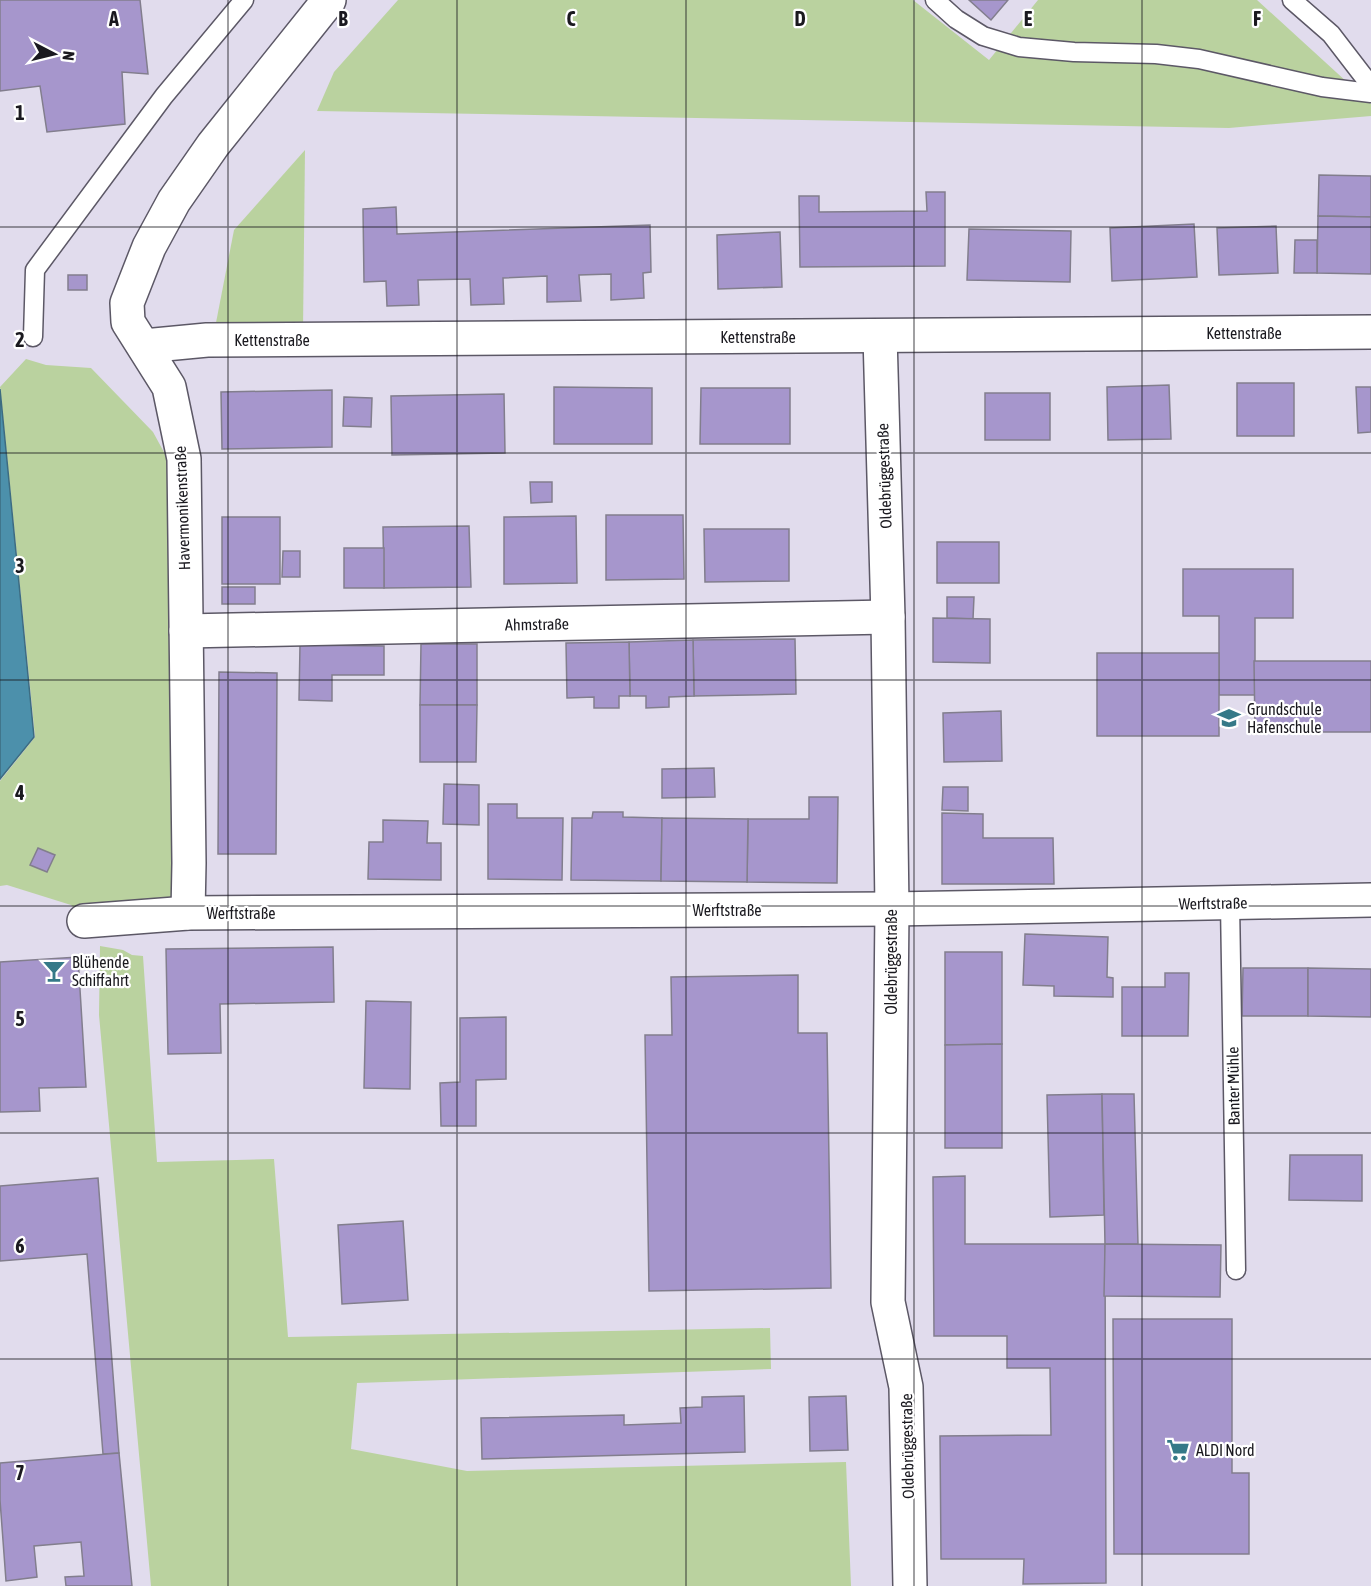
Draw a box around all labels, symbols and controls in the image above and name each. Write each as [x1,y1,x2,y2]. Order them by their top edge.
text: A [108,7,119,30]
text: B [338,7,348,30]
text: C [567,7,576,30]
text: D [794,7,806,30]
text: E [1024,7,1033,30]
text: F [1253,7,1261,30]
north arrow [24,24,84,84]
text: N [59,50,78,62]
text: 1 [15,101,25,124]
street label: Kettenstraße [1206,324,1282,342]
text: 2 [15,328,25,351]
street label: Kettenstraße [720,328,796,346]
street label: Kettenstraße [234,331,310,349]
street label: Oldebrüggestraße [873,423,896,529]
street label: Havermonikenstraße [171,446,193,570]
text: 3 [15,554,25,577]
street label: Ahmstraße [505,614,569,634]
place label: Grundschule Hafenschule [1247,700,1322,736]
school or university icon: Grundschule Hafenschule [1216,705,1242,731]
text: 4 [14,781,25,804]
street label: Werftstraße [1178,893,1248,913]
street label: Werftstraße [693,901,761,919]
street label: Werftstraße [207,904,275,922]
street label: Oldebrüggestraße [882,909,901,1015]
place label: Blühende Schiffahrt [72,953,130,989]
bar icon: Blühende Schiffahrt [41,958,67,984]
text: 5 [15,1007,25,1030]
street label: Banter Mühle [1223,1046,1243,1126]
text: 6 [15,1234,25,1257]
street label: Oldebrüggestraße [897,1393,918,1499]
supermarket icon: ALDI Nord [1165,1437,1191,1463]
place label: ALDI Nord [1196,1441,1255,1459]
text: 7 [15,1461,25,1484]

